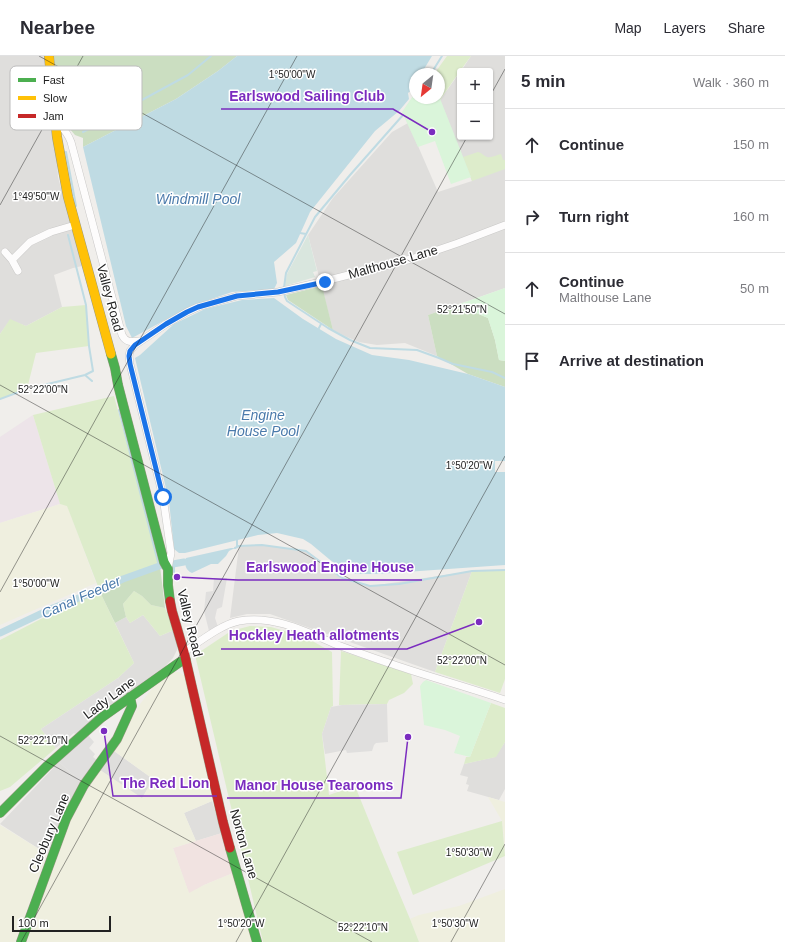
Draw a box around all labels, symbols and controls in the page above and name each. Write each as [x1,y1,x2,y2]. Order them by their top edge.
text: Nearbee [20,17,95,38]
text: Map [614,20,642,36]
text: Layers [664,20,706,36]
text: Share [728,20,765,36]
legend [10,66,142,130]
north arrow [409,68,445,104]
map controls [457,68,493,140]
button: + [457,68,493,104]
text: 1°50'00"W [269,69,316,80]
text: 5 min [521,72,565,91]
text: Fast [43,74,64,86]
text: Walk · 360 m [693,75,769,90]
callout: Earlswood Sailing Club [221,83,393,109]
text: Earlswood Sailing Club [229,88,385,104]
text: Slow [43,92,67,104]
button: − [457,104,493,140]
text: Jam [43,110,64,122]
icon: ahead [521,134,543,156]
text: Continue [559,136,624,153]
text: 150 m [733,137,769,152]
text: 1°49'50"W [13,191,60,202]
water label: Windmill Pool [156,191,241,207]
icon: right [521,206,543,228]
text: Turn right [559,208,629,225]
text: 160 m [733,209,769,224]
street label: Malthouse Lane [346,242,440,282]
street label: Valley Road [94,263,126,333]
route end [316,273,334,291]
text: Continue [559,273,624,290]
icon: ahead [521,278,543,300]
text: 50 m [740,281,769,296]
text: Malthouse Lane [559,290,652,305]
text: 52°21'50"N [437,304,487,315]
icon: arrive [521,350,543,372]
text: Arrive at destination [559,352,704,369]
text: 52°22'00"N [18,384,68,395]
water label: Engine House Pool [227,407,300,439]
text: 1°50'20"W [446,460,493,471]
route start [154,488,172,506]
callout: Earlswood Engine House [238,554,422,580]
text: Earlswood Engine House [246,559,414,575]
water label: Canal Feeder [39,572,124,622]
text: 1°50'00"W [13,578,60,589]
street label: Valley Road [174,588,206,658]
callout: Hockley Heath allotments [221,623,407,649]
text: Hockley Heath allotments [229,627,399,643]
text: 52°22'00"N [437,655,487,666]
street label: Lady Lane [80,674,138,722]
text: 52°22'10"N [18,735,68,746]
callout: The Red Lion [113,770,217,796]
callout: Manor House Tearooms [227,772,401,798]
text: The Red Lion [121,775,209,791]
text: Manor House Tearooms [235,777,393,793]
street label: Cleobury Lane [26,791,72,875]
street label: Norton Lane [227,808,261,880]
text: 1°50'30"W [446,847,493,858]
scale bar [12,914,111,933]
text: 100 m [18,917,49,929]
text: 1°50'20"W [218,918,265,929]
text: 1°50'30"W [432,918,479,929]
text: 52°22'10"N [338,922,388,933]

